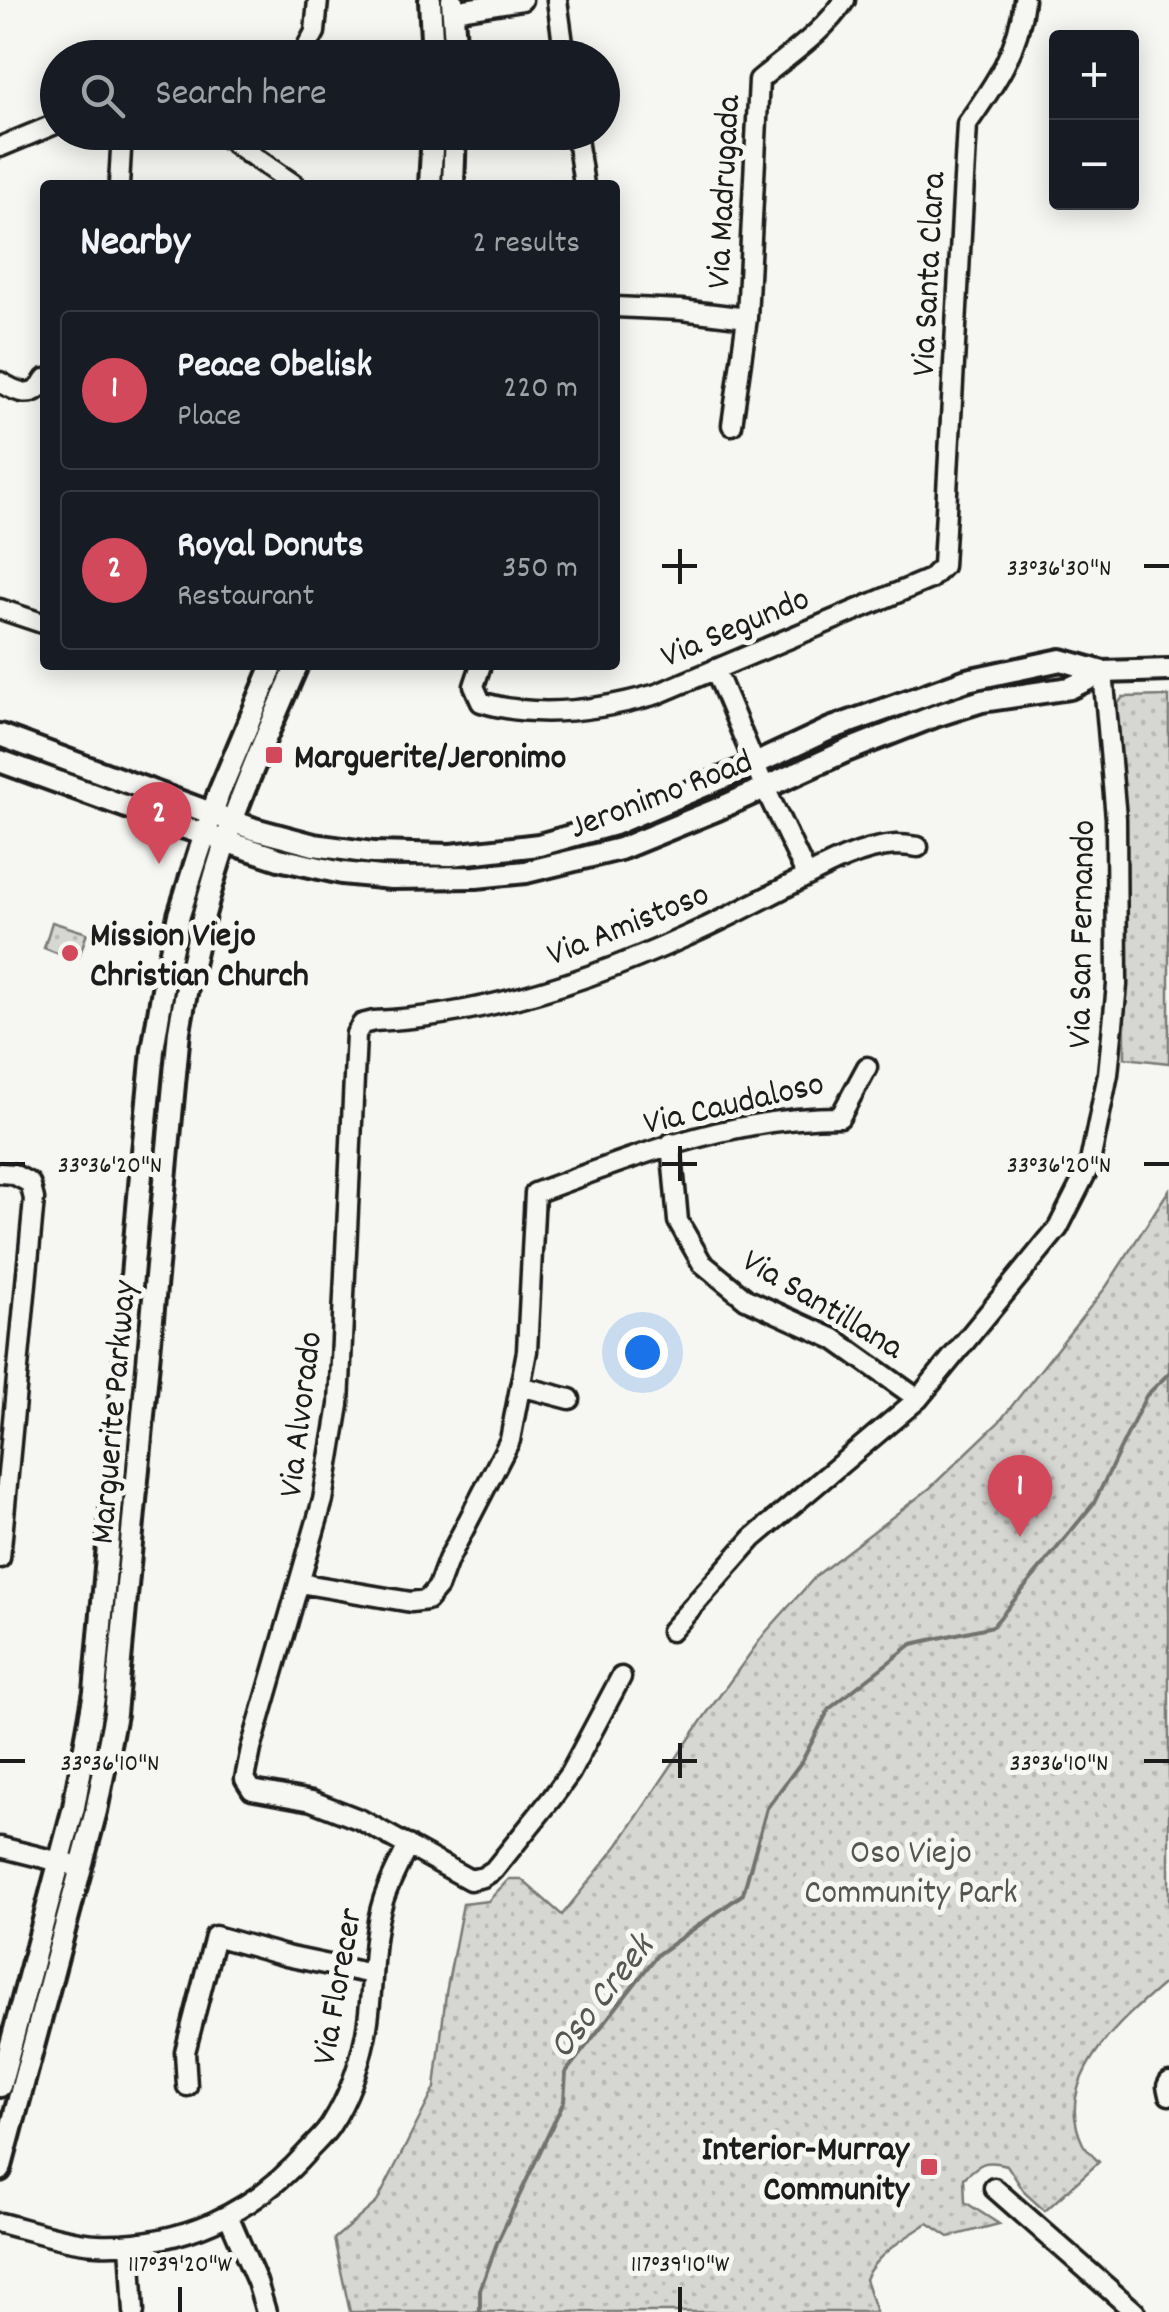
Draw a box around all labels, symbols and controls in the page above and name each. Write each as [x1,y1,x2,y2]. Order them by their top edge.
map controls [1049,30,1139,210]
button: + [1049,30,1139,120]
search box [40,40,620,150]
icon: search [75,68,130,123]
text: Search here [155,68,327,123]
street label: Via Madrugada [696,94,756,290]
button: − [1049,120,1139,210]
street label: Via Santa Clara [901,170,961,378]
text: Nearby [80,215,190,275]
text: 2 results [473,222,580,268]
text: Peace Obelisk [177,340,372,395]
text: 1 [111,367,118,413]
text: 220 m [503,367,578,413]
text: Place [177,395,241,441]
text: Royal Donuts [177,520,364,575]
text: 2 [108,547,121,593]
text: 350 m [502,547,578,593]
text: 33°36'30"N [1007,552,1111,588]
text: Restaurant [177,575,314,621]
street label: Via Segundo [654,576,818,683]
place label: Marguerite/Jeronimo [294,735,566,785]
street label: Jeronimo Road [563,739,761,854]
marker: Marguerite/Jeronimo [263,744,285,766]
pin: 2 [126,782,192,864]
street label: Via San Fernando [1057,819,1111,1049]
street label: Via Amistoso [540,871,717,982]
place label: Mission Viejo Christian Church [90,913,309,1003]
marker: Mission Viejo Christian Church [59,942,81,964]
street label: Via Caudaloso [639,1061,829,1151]
text: 33°36'20"N [58,1149,162,1185]
text: 33°36'20"N [1007,1149,1111,1185]
street label: Via Santillana [731,1238,912,1375]
street label: Marguerite Parkway [80,1278,152,1546]
your location [617,1327,668,1378]
street label: Via Alvorado [268,1329,338,1500]
pin: 1 [988,1454,1052,1537]
text: 33°36'10"N [61,1747,159,1783]
text: 33°36'10"N [1010,1747,1108,1783]
park label: Oso Viejo Community Park [804,1830,1018,1920]
street label: Via Florecer [302,1905,378,2069]
water label: Oso Creek [537,1922,672,2073]
place label: Interior-Murray Community [702,2127,911,2217]
marker: Interior-Murray Community [918,2156,940,2178]
text: 117°39'20"W [128,2248,233,2284]
text: 117°39'10"W [631,2248,730,2284]

